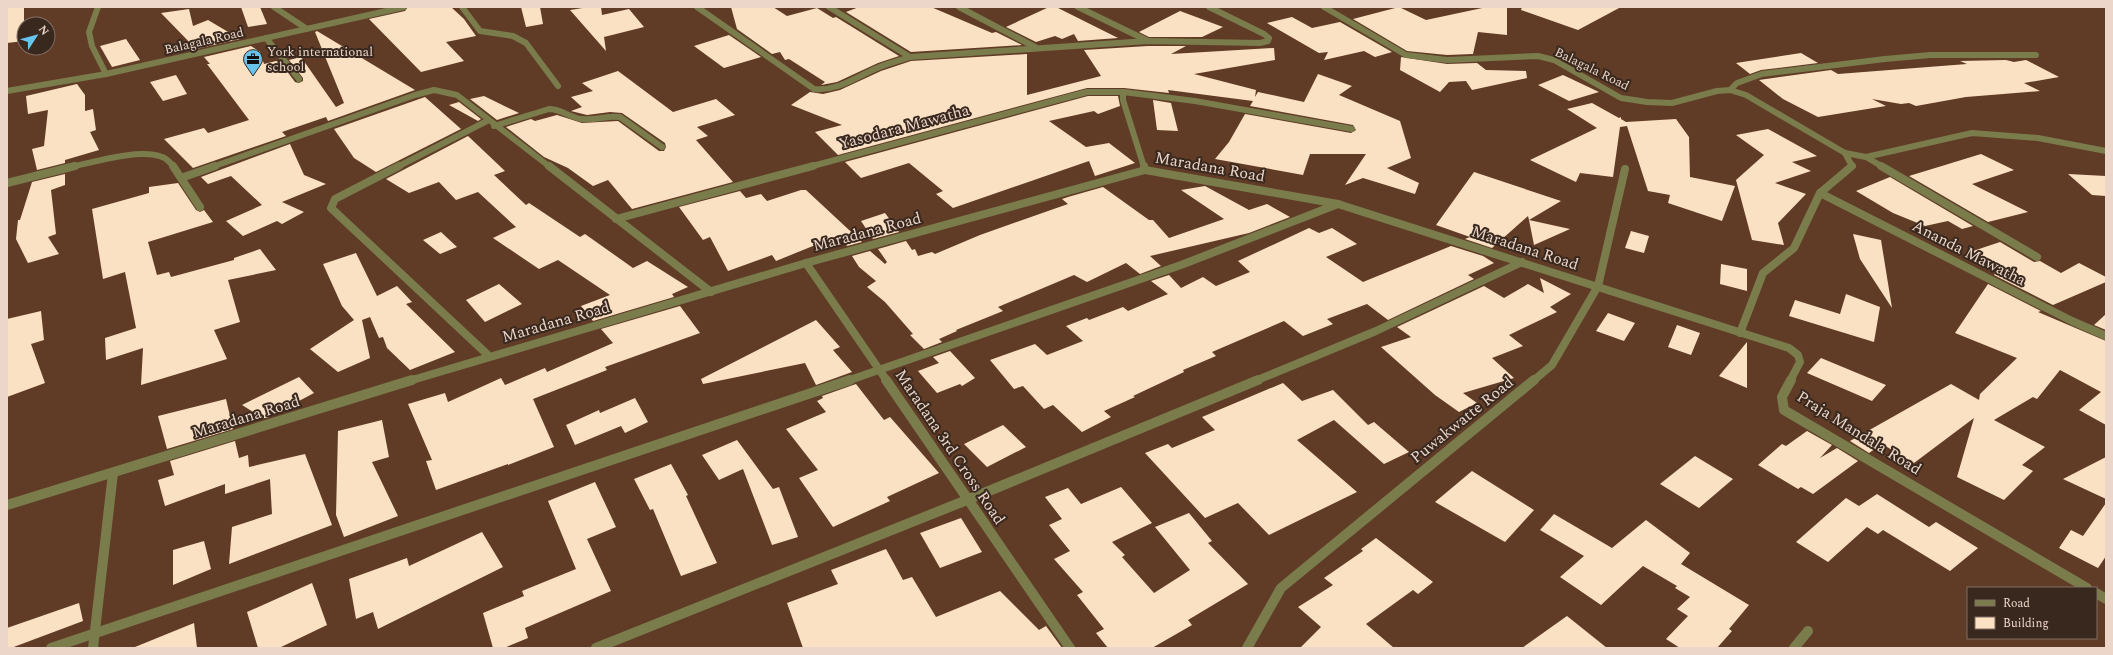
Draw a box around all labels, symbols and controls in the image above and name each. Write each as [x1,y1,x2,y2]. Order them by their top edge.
north arrow [16,16,56,56]
text: N [34,22,53,39]
street label: Balagala Road [162,22,246,60]
place label: York international school [267,42,373,77]
street label: Balagala Road [1551,42,1633,96]
office icon: York international school [242,48,264,76]
street label: Yasodara Mawatha [836,98,972,156]
street label: Maradana Road [1153,146,1267,188]
street label: Maradana Road [810,206,924,258]
street label: Ananda Mawatha [1908,214,2030,292]
street label: Maradana Road [1468,219,1582,277]
street label: Maradana Road [499,295,613,349]
street label: Maradana 3rd Cross Road [889,364,1011,530]
street label: Puwakwatte Road [1405,371,1519,469]
street label: Praja Mandala Road [1792,385,1926,481]
street label: Maradana Road [189,389,303,445]
legend [1967,587,2097,639]
text: Road [2003,594,2030,613]
text: Building [2003,614,2049,633]

